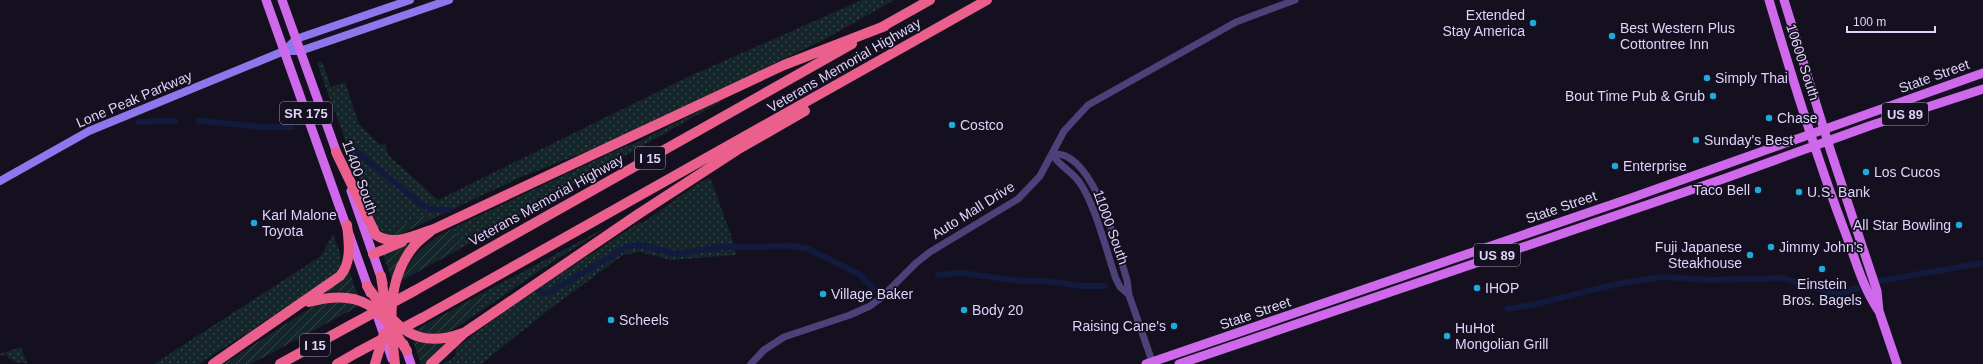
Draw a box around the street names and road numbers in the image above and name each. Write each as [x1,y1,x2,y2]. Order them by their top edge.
street label: Veterans Memorial Highway [765,14,923,116]
street label: 10600 South [1783,22,1823,102]
street label: State Street [1897,56,1972,96]
street label: Lone Peak Parkway [74,67,194,131]
road number: SR 175 [280,102,332,124]
road number: US 89 [1882,103,1928,125]
street label: 11400 South [339,137,381,217]
road number: I 15 [635,147,665,169]
street label: Veterans Memorial Highway [466,151,626,249]
street label: Auto Mall Drive [929,178,1018,242]
street label: 11000 South [1090,187,1132,267]
street label: State Street [1523,187,1599,227]
road number: US 89 [1474,244,1520,266]
street label: State Street [1217,293,1293,333]
road number: I 15 [300,334,330,356]

